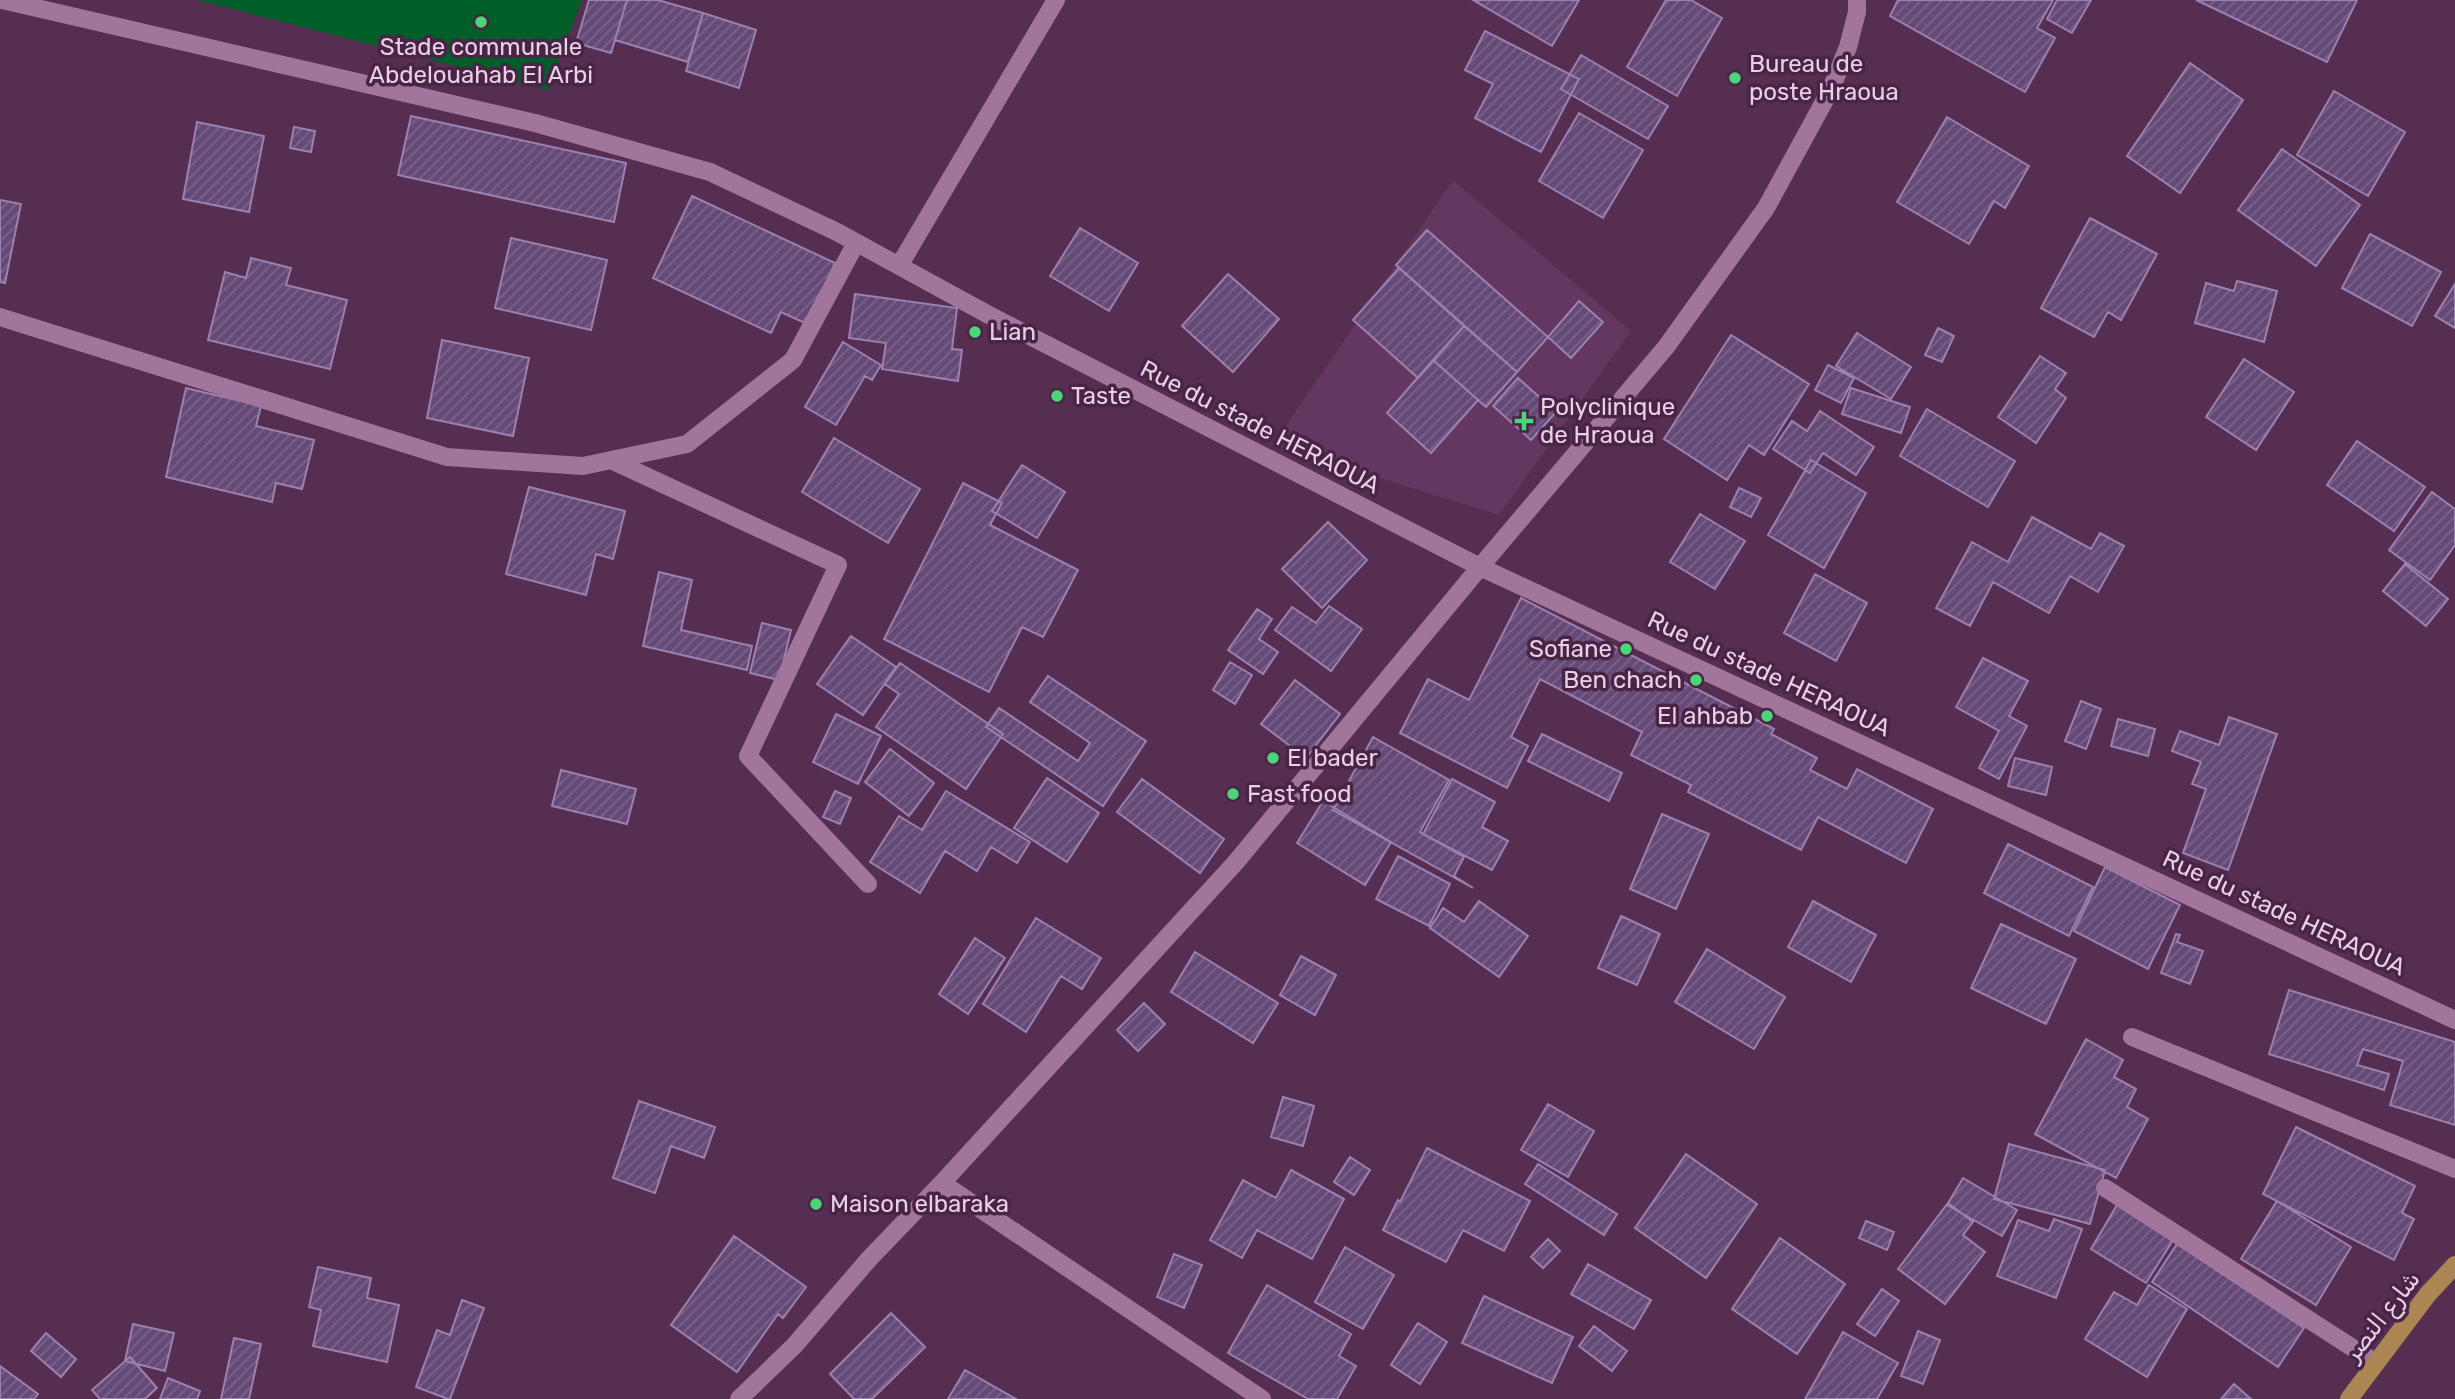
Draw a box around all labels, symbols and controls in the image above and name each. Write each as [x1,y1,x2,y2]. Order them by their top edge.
marker: Stade communale Abdelouahab El Arbi [473,14,489,30]
place label: Stade communale Abdelouahab El Arbi [369,33,593,89]
place label: Bureau de poste Hraoua [1749,50,1899,106]
marker: Bureau de poste Hraoua [1727,70,1743,86]
place label: Lian [989,318,1036,346]
marker: Lian [967,324,983,340]
street label: Rue du stade HERAOUA [1136,354,1384,500]
place label: Taste [1071,382,1131,410]
marker: Taste [1049,388,1065,404]
place label: Polyclinique de Hraoua [1540,393,1675,449]
marker: Polyclinique de Hraoua [1514,411,1534,431]
street label: Rue du stade HERAOUA [1643,605,1895,743]
place label: Sofiane [1529,635,1612,663]
marker: Sofiane [1618,641,1634,657]
place label: Ben chach [1563,666,1682,694]
marker: Ben chach [1688,672,1704,688]
place label: El ahbab [1657,702,1753,730]
marker: El ahbab [1759,708,1775,724]
place label: El bader [1287,744,1378,772]
marker: El bader [1265,750,1281,766]
place label: Fast food [1247,780,1351,808]
marker: Fast food [1225,786,1241,802]
street label: Rue du stade HERAOUA [2158,844,2410,982]
place label: Maison elbaraka [830,1190,1009,1218]
marker: Maison elbaraka [808,1196,824,1212]
street label: شارع النصر [2337,1265,2427,1369]

